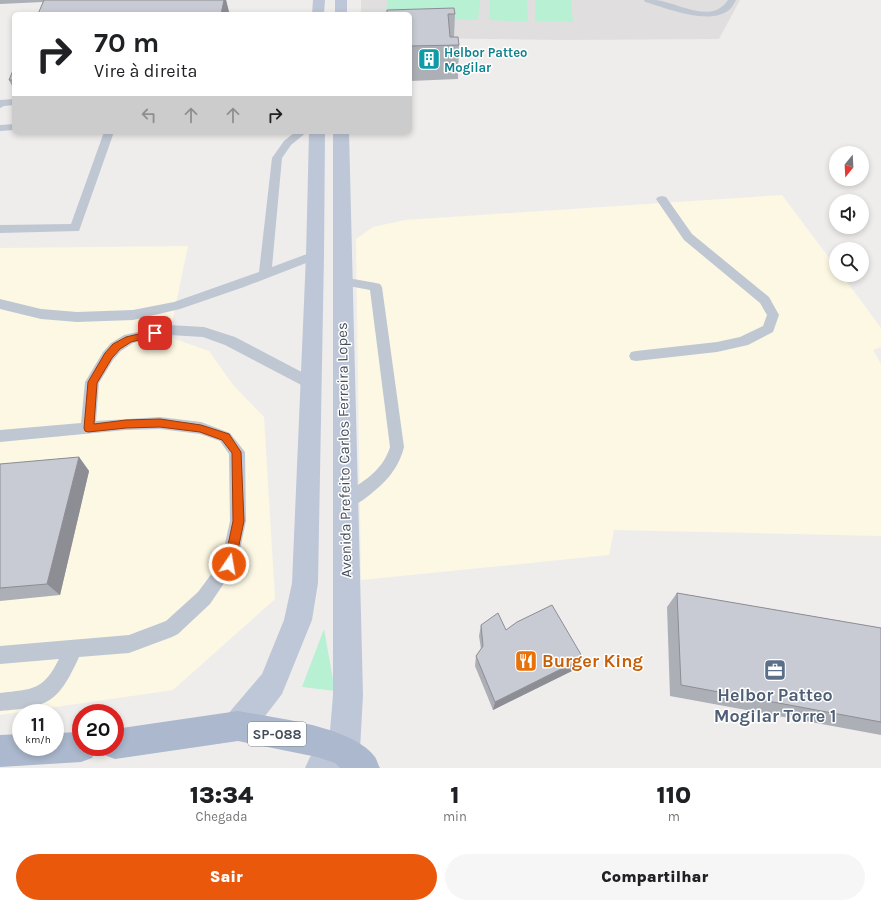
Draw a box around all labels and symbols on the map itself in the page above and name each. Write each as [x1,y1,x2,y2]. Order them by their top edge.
place label: Helbor Patteo Mogilar [444,45,527,75]
building icon: Helbor Patteo Mogilar [416,46,442,72]
north arrow [829,146,869,186]
pin [138,316,172,350]
street label: Avenida Prefeito Carlos Ferreira Lopes [333,322,355,578]
position arrow [208,543,250,585]
restaurant icon: Burger King [513,648,539,674]
place label: Burger King [542,650,643,672]
office icon: Helbor Patteo Mogilar Torre 1 [762,657,788,683]
place label: Helbor Patteo Mogilar Torre 1 [714,684,836,727]
speed limit sign: 20 [72,704,124,756]
road number: SP-088 [248,722,306,746]

